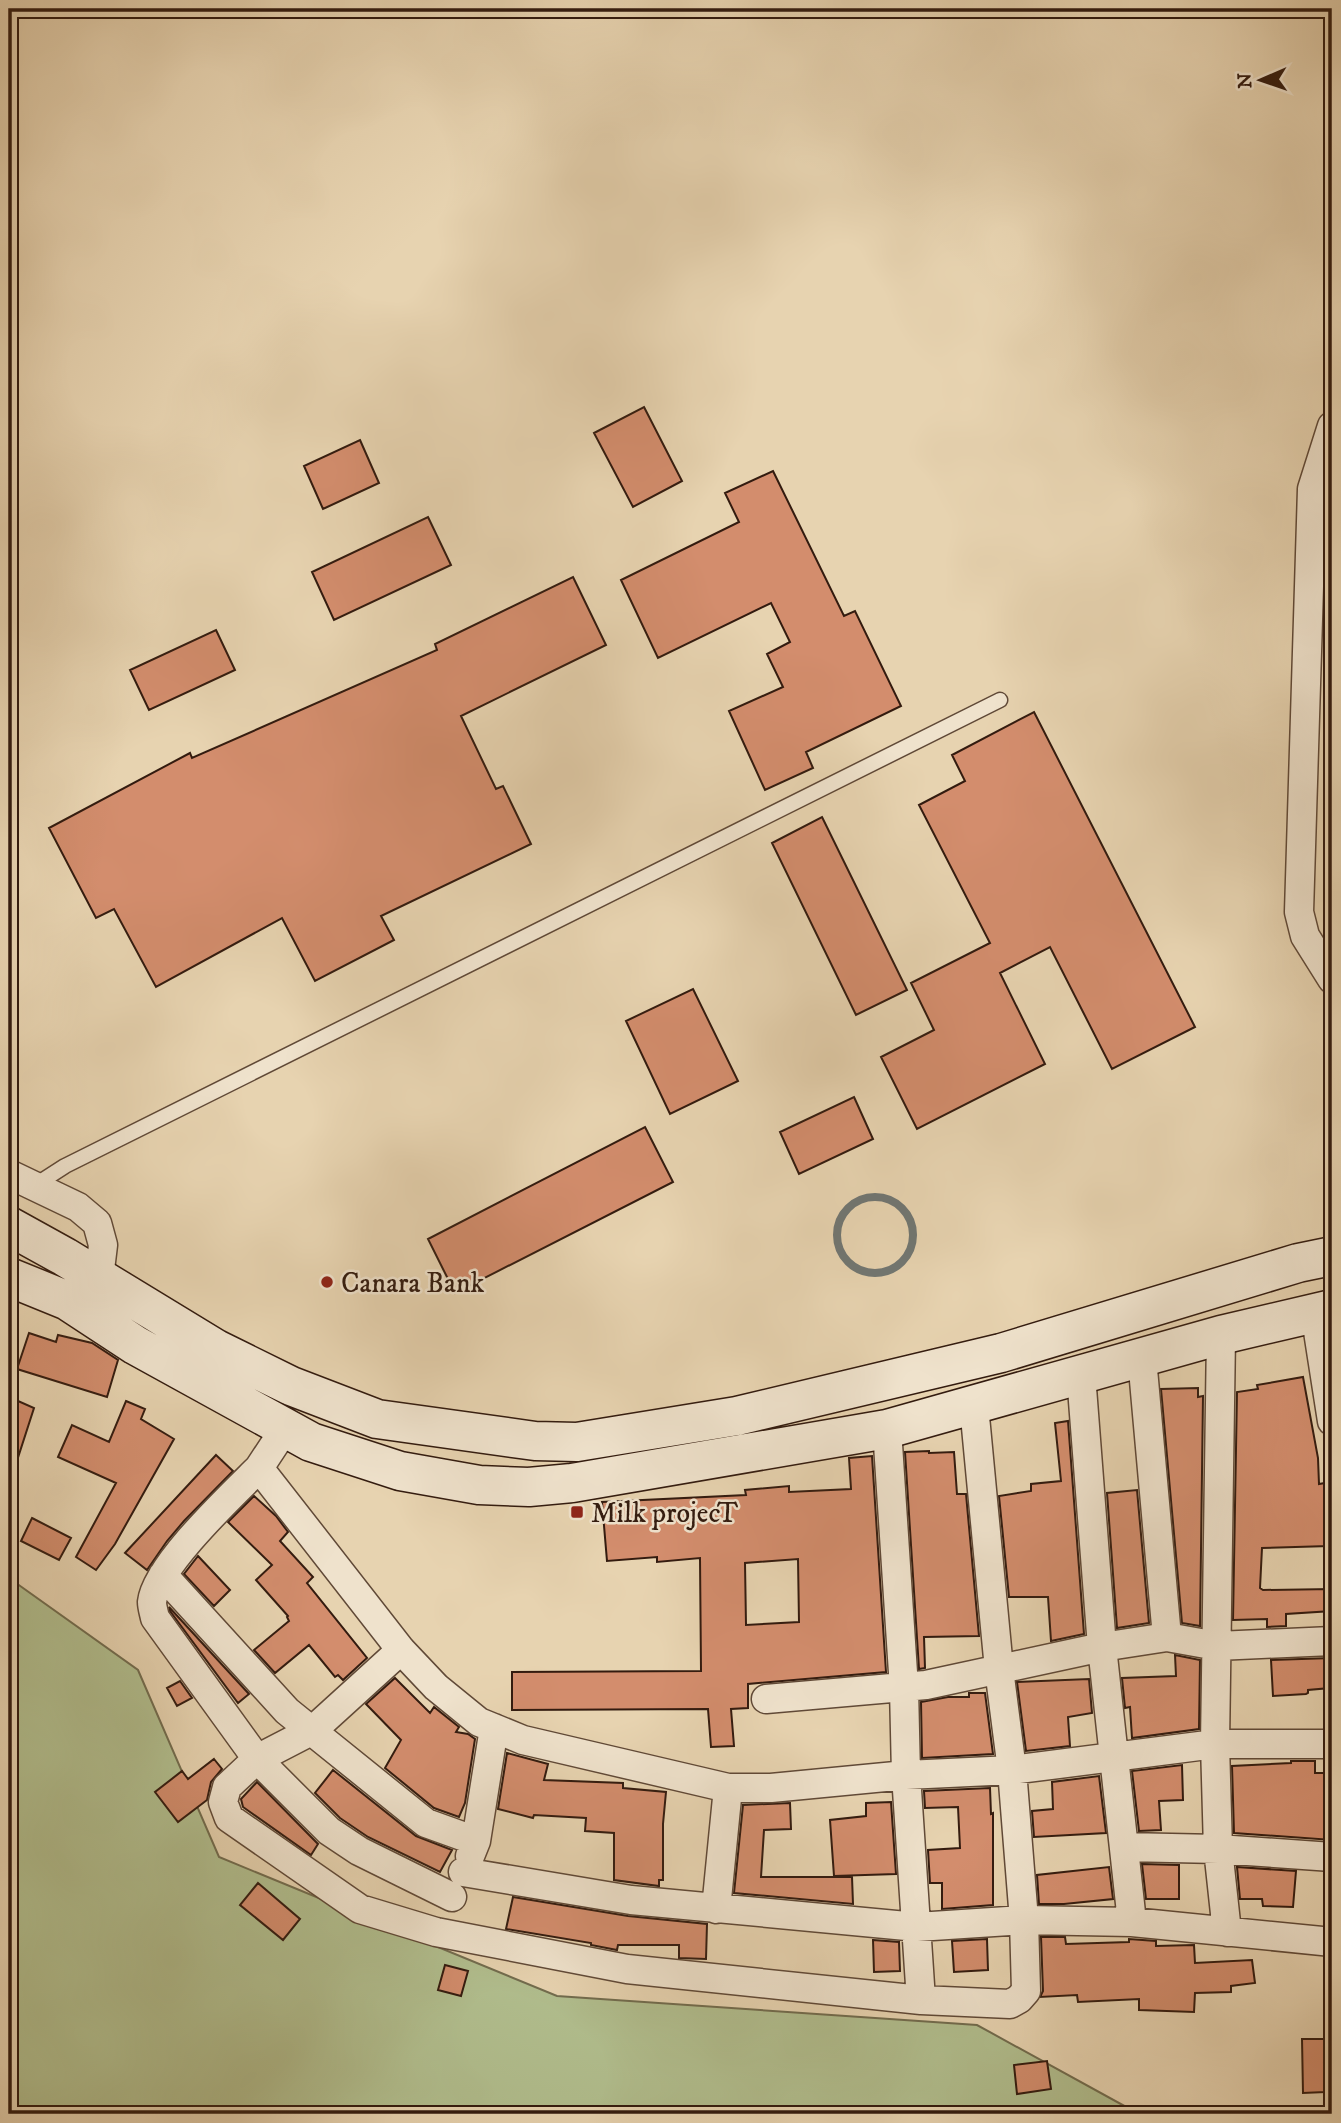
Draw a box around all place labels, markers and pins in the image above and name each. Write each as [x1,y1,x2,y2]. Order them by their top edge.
place label: Canara Bank [341,1266,485,1301]
marker: Canara Bank [319,1274,335,1290]
place label: Milk projecT [591,1496,738,1531]
marker: Milk projecT [569,1504,585,1520]

